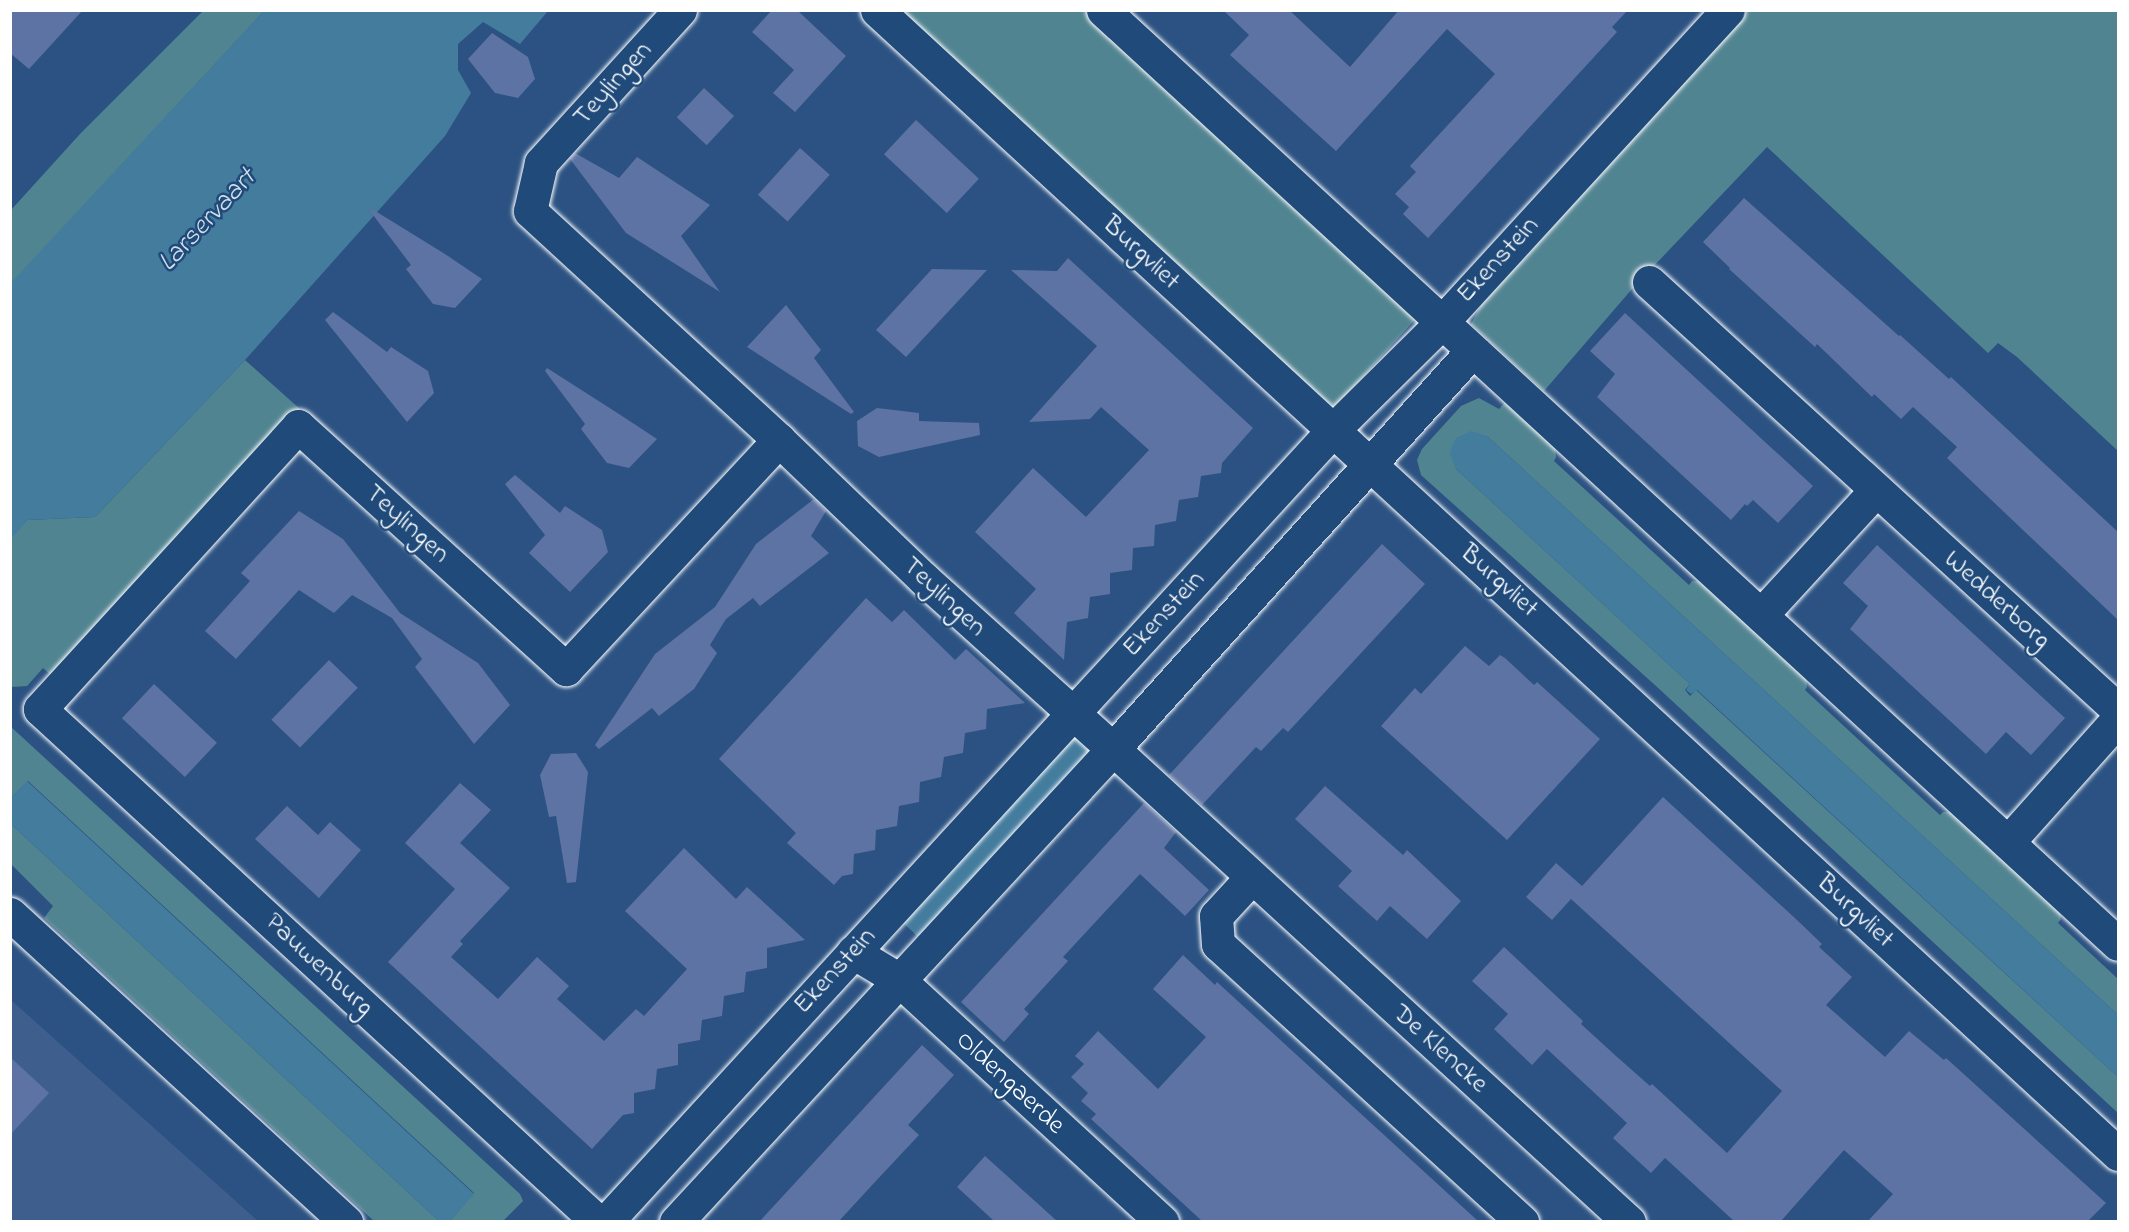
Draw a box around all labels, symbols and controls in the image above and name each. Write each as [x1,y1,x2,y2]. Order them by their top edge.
street label: Teylingen [567,35,659,133]
water label: Larservaart [152,162,264,280]
street label: Burgvliet [1095,209,1187,297]
street label: Ekenstein [1450,210,1546,310]
street label: Teylingen [358,478,456,570]
street label: Burgvliet [1453,537,1545,625]
street label: Wedderborg [1937,544,2057,656]
street label: Teylingen [895,550,993,644]
street label: Ekenstein [1116,564,1212,664]
street label: Burgvliet [1809,867,1901,955]
street label: Pauwenburg [258,906,380,1024]
street label: Ekenstein [787,921,883,1021]
street label: De Klencke [1385,998,1495,1100]
street label: Oldengaerde [949,1024,1071,1142]

